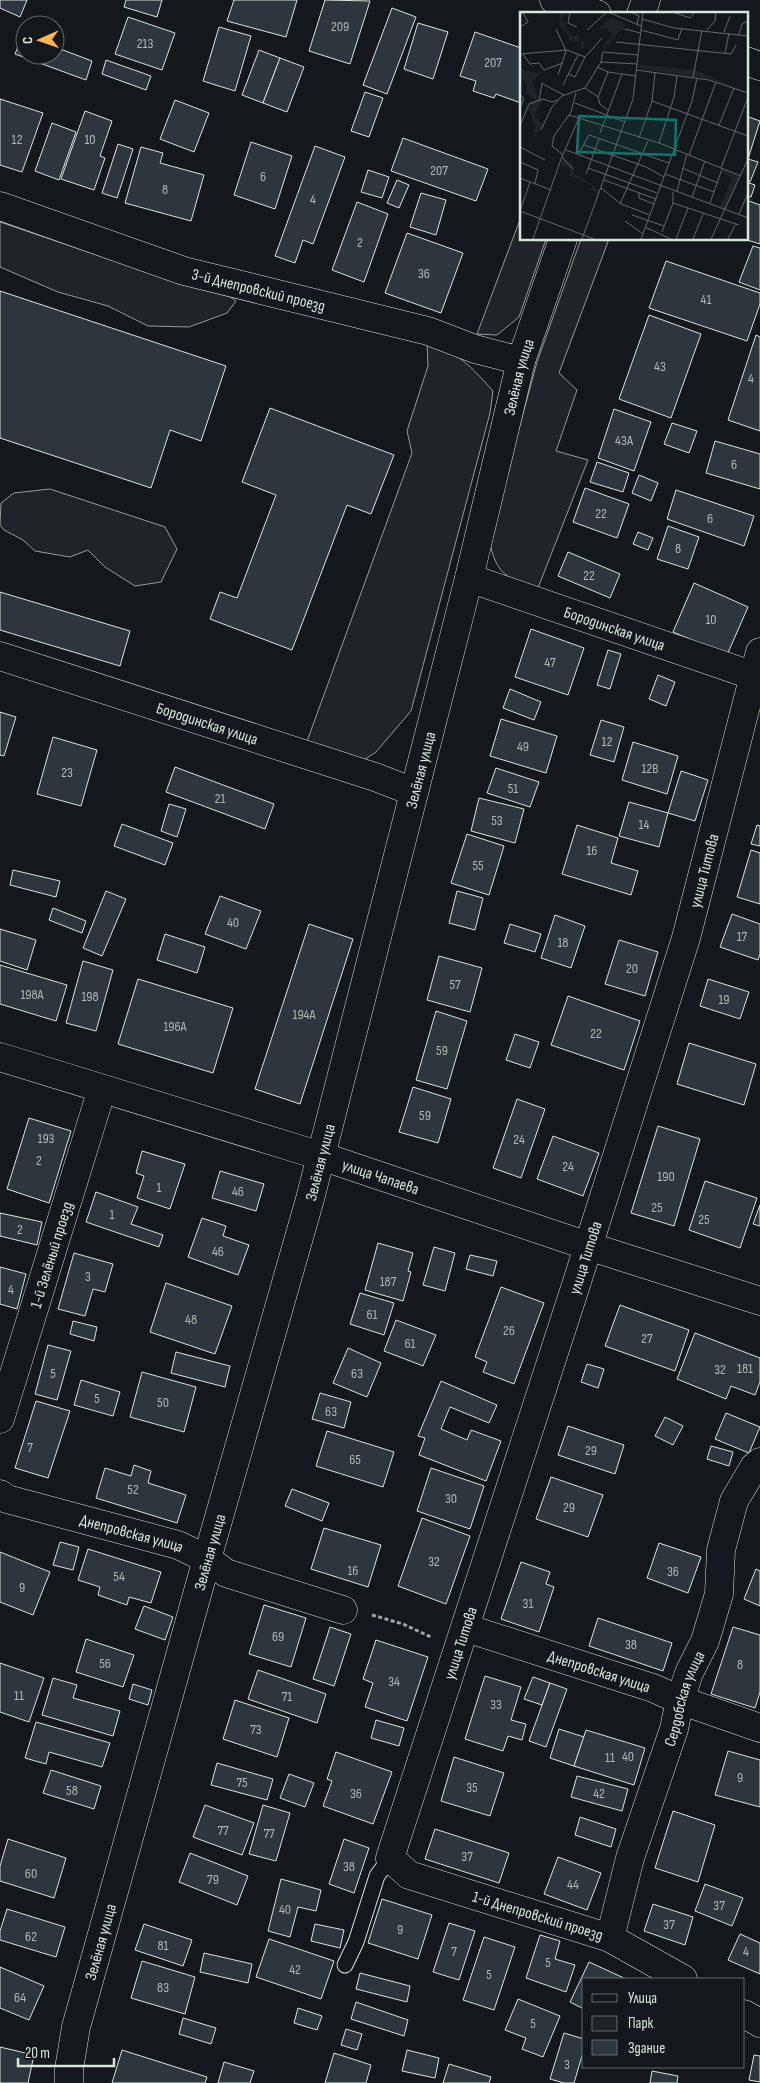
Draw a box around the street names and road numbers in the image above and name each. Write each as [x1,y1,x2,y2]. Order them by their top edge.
street label: 3-й Днепровский проезд [190,265,327,316]
street label: Зелёная улица [500,337,539,418]
street label: Бородинская улица [561,603,667,656]
street label: Бородинская улица [154,699,260,750]
street label: Зелёная улица [402,730,440,811]
street label: улица Титова [686,832,724,910]
street label: Зелёная улица [302,1122,340,1203]
street label: улица Чапаева [339,1156,421,1199]
street label: 1-й Зелёный проезд [27,1200,78,1311]
street label: улица Титова [566,1219,607,1297]
street label: Днепровская улица [78,1511,186,1557]
street label: Зелёная улица [191,1512,230,1593]
street label: улица Титова [441,1604,482,1682]
street label: Днепровская улица [545,1647,652,1697]
street label: Сердобская улица [661,1648,709,1749]
street label: 1-й Днепровский проезд [470,1888,605,1945]
street label: Зелёная улица [82,1902,121,1983]

